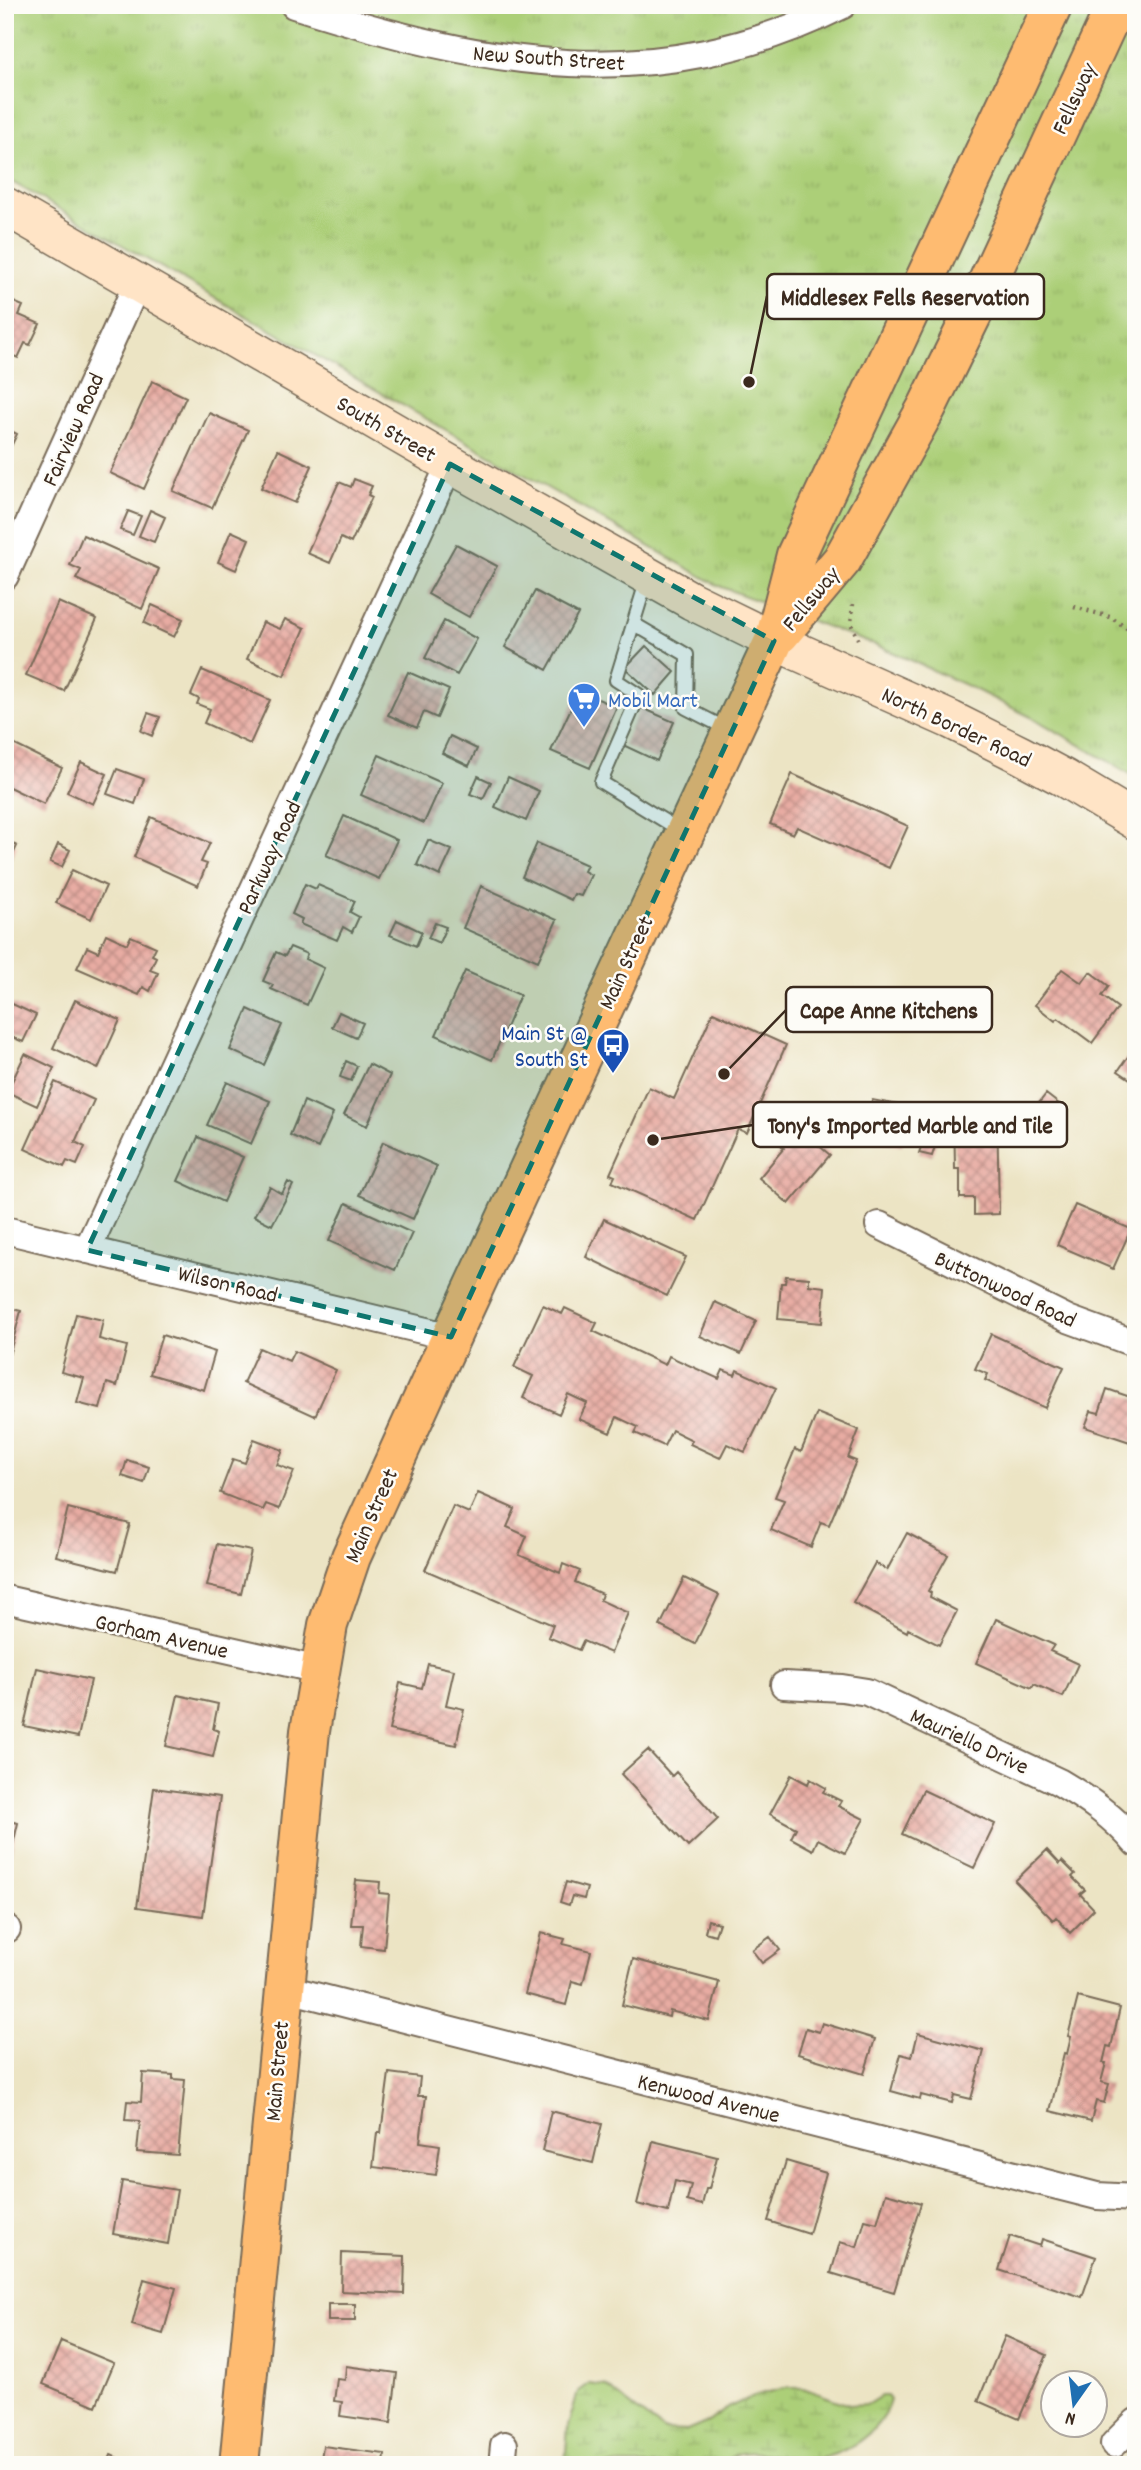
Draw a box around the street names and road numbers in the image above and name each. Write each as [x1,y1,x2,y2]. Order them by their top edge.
street label: New South Street [472,39,626,82]
street label: Fellsway [1045,57,1107,141]
street label: Fairview Road [36,369,115,492]
street label: South Street [329,389,441,473]
street label: Fellsway [776,560,850,640]
street label: North Border Road [875,680,1036,778]
street label: Parkway Road [230,796,312,921]
street label: Main Street [592,911,664,1016]
street label: Buttonwood Road [928,1244,1081,1338]
street label: Wilson Road [174,1259,280,1314]
street label: Main Street [338,1464,409,1569]
street label: Gorham Avenue [91,1607,231,1670]
street label: Mauriello Drive [904,1701,1033,1785]
street label: Main Street [259,2020,300,2123]
street label: Kenwood Avenue [634,2067,783,2134]

